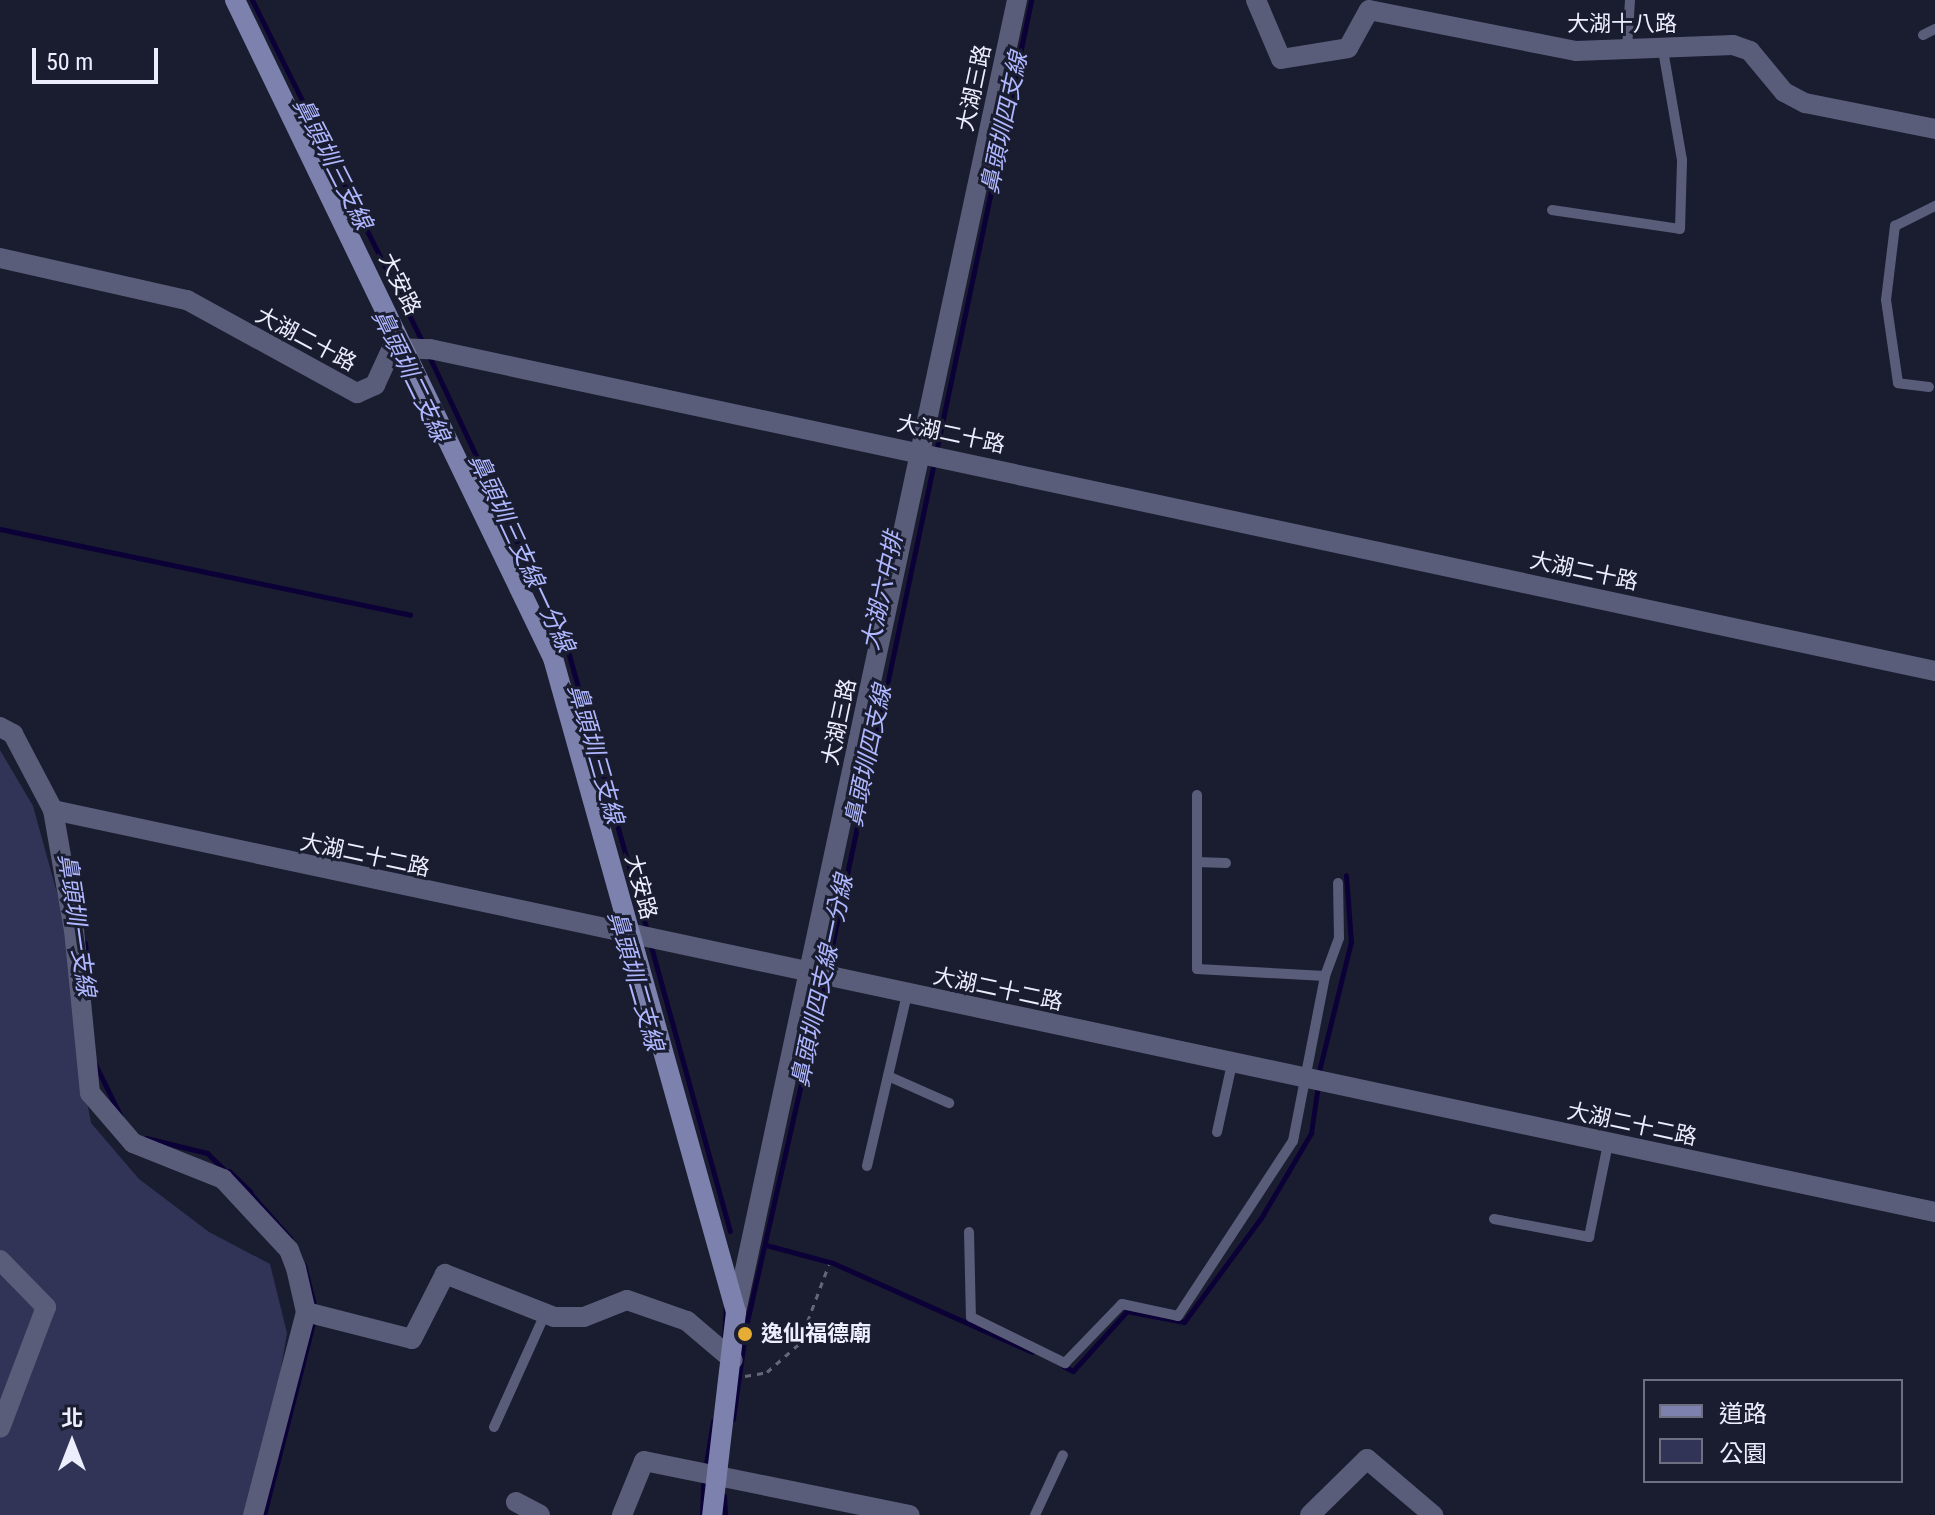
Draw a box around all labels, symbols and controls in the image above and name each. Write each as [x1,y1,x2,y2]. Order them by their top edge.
street label: 大湖十八路 [1567,11,1677,37]
scale bar [36,32,162,82]
street label: 大湖三路 [952,42,996,134]
text: 50 m [46,48,93,76]
water label: 鼻頭圳四支線 [976,50,1034,196]
water label: 鼻頭圳三支線 [286,93,378,235]
street label: 大安路 [374,249,426,319]
street label: 大湖二十路 [251,302,361,376]
water label: 鼻頭圳二支線 [365,305,455,447]
street label: 大湖二十路 [894,410,1008,458]
water label: 鼻頭圳三支線一分線 [462,449,580,657]
water label: 大湖六中排 [856,529,910,653]
street label: 大湖二十路 [1527,547,1641,595]
street label: 大湖三路 [817,676,861,768]
water label: 鼻頭圳三支線 [561,681,629,827]
water label: 鼻頭圳四支線 [840,683,898,829]
street label: 大湖二十二路 [298,828,432,882]
water label: 鼻頭圳一支線 [52,852,100,998]
street label: 大安路 [620,852,662,922]
water label: 鼻頭圳四支線一分線 [786,872,860,1090]
water label: 鼻頭圳二支線 [601,908,669,1054]
street label: 大湖二十二路 [931,962,1065,1016]
street label: 大湖二十二路 [1565,1097,1699,1151]
place label: 逸仙福德廟 [761,1321,871,1347]
marker: 逸仙福德廟 [736,1325,754,1343]
legend [1643,1379,1903,1483]
text: 道路 [1719,1400,1767,1428]
north arrow [32,1403,112,1483]
text: 北 [61,1406,83,1431]
text: 公園 [1719,1440,1767,1468]

